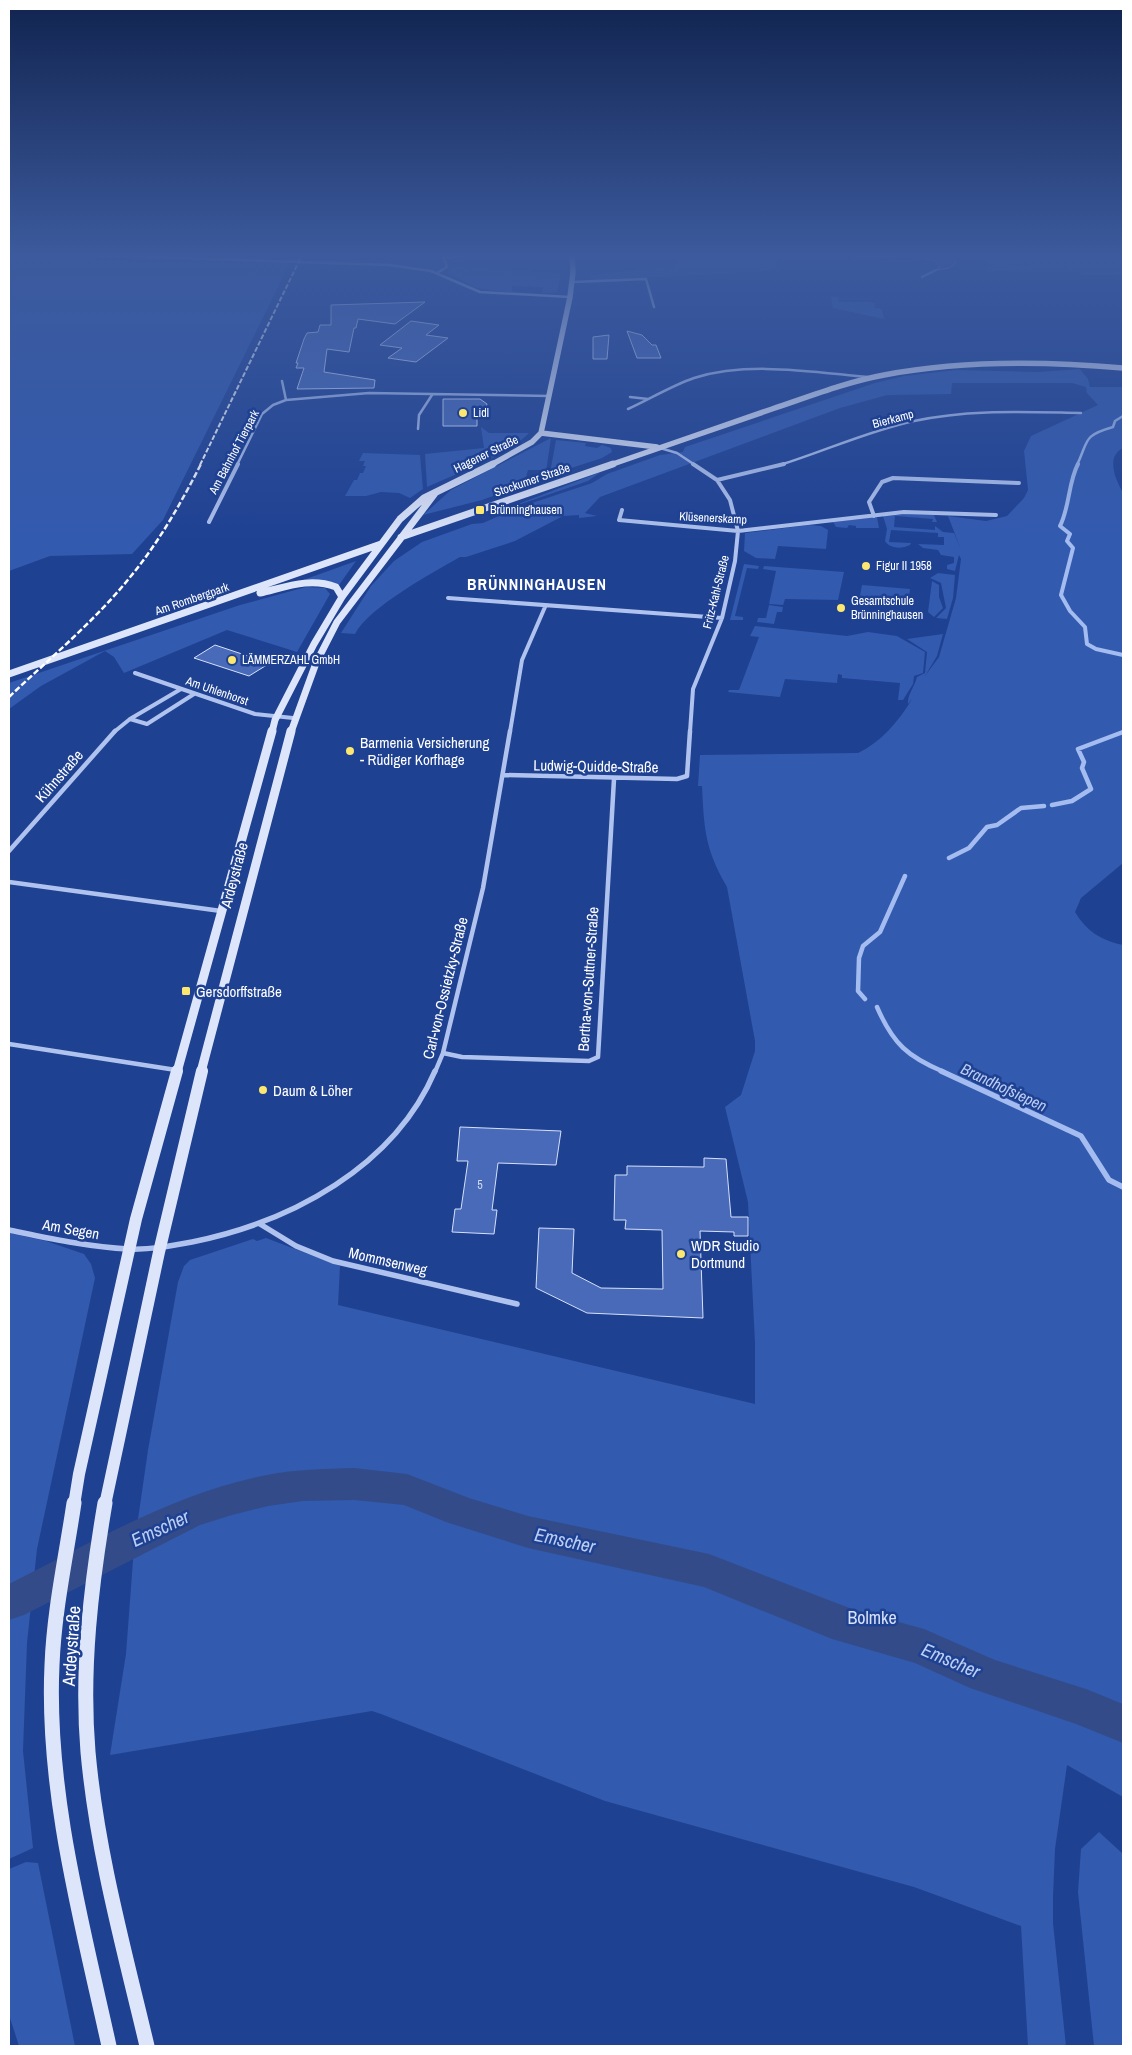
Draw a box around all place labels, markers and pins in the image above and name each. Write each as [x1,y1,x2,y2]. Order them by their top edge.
place label: Lidl [473,405,489,421]
marker: Lidl [457,407,469,419]
place label: Brünninghausen [490,502,562,518]
marker: Brünninghausen [474,504,486,516]
place label: Figur II 1958 [876,558,932,574]
marker: Figur II 1958 [860,560,872,572]
place label: Gesamtschule Brünninghausen [851,593,923,623]
marker: Gesamtschule Brünninghausen [835,602,847,614]
place label: LÄMMERZAHL GmbH [242,652,340,668]
marker: LÄMMERZAHL GmbH [226,654,238,666]
place label: Barmenia Versicherung - Rüdiger Korfhage [360,732,489,770]
marker: Barmenia Versicherung - Rüdiger Korfhage [344,745,356,757]
place label: Gersdorffstraße [196,981,282,1002]
marker: Gersdorffstraße [180,985,192,997]
place label: Daum & Löher [273,1080,352,1101]
marker: Daum & Löher [257,1084,269,1096]
place label: WDR Studio Dortmund [691,1235,760,1273]
marker: WDR Studio Dortmund [675,1248,687,1260]

